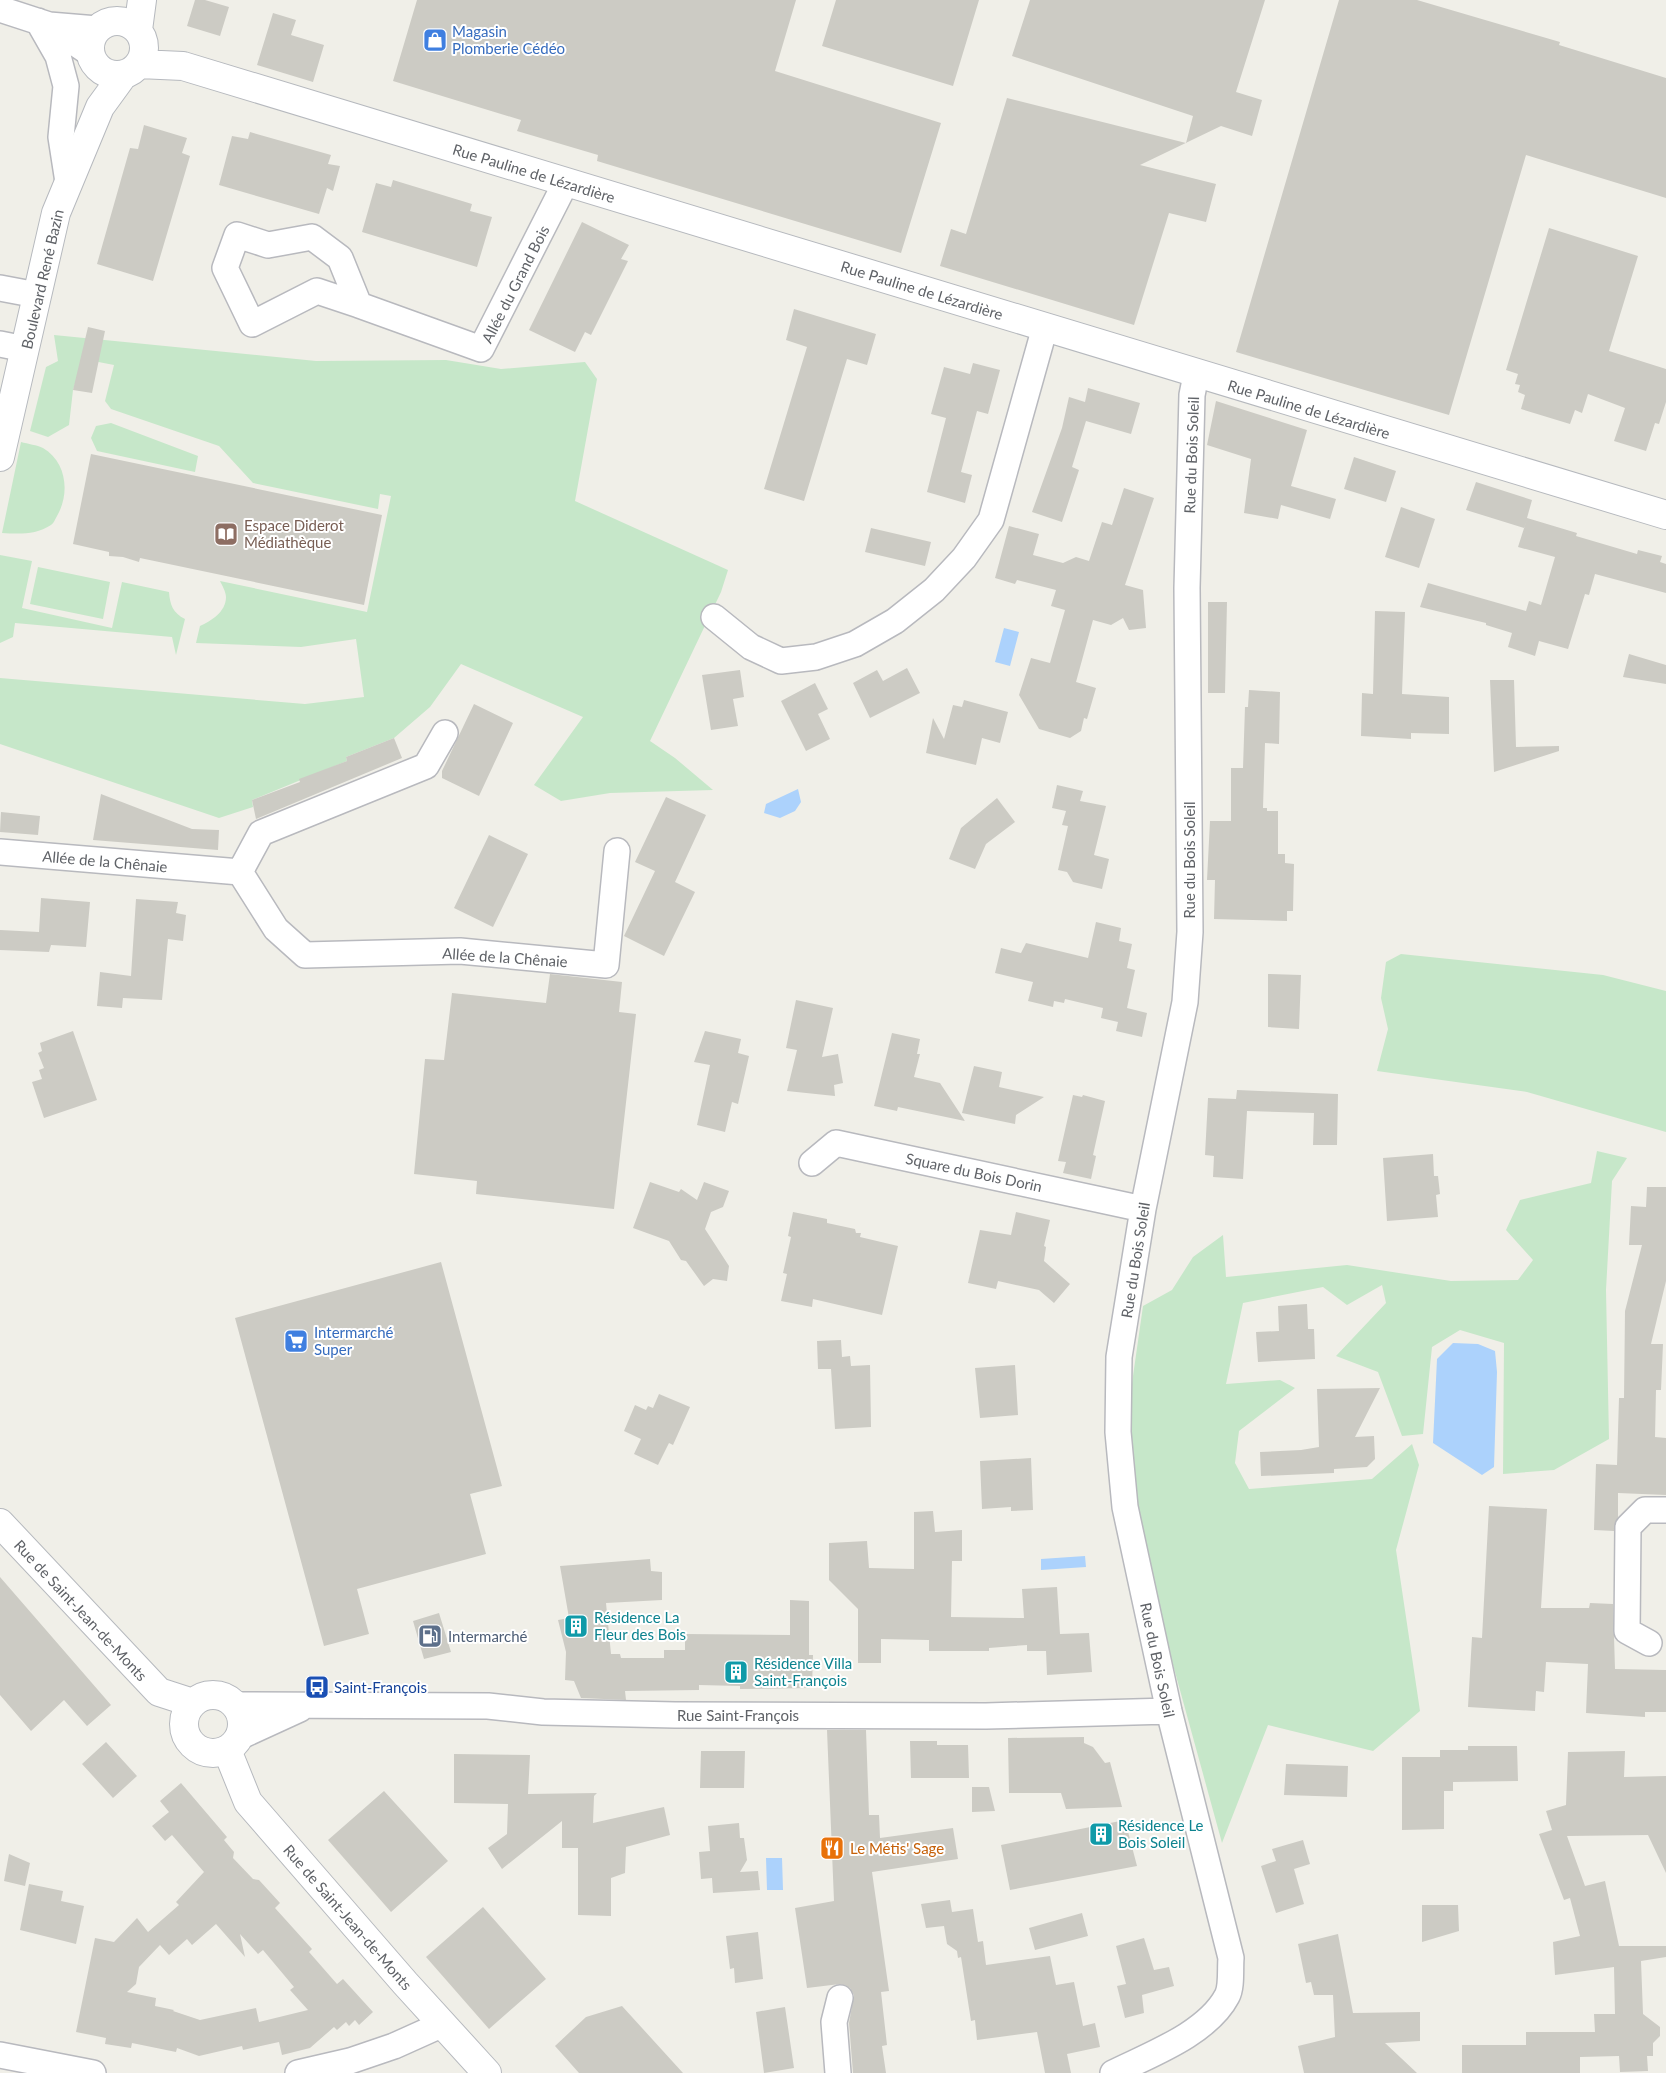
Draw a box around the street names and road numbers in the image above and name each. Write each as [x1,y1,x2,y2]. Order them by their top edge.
street label: Rue Pauline de Lézardière [451,140,617,206]
street label: Boulevard René Bazin [17,207,67,351]
street label: Allée du Grand Bois [477,222,553,346]
street label: Rue Pauline de Lézardière [839,257,1005,323]
street label: Rue Pauline de Lézardière [1226,376,1392,442]
street label: Rue du Bois Soleil [1180,396,1202,514]
street label: Rue du Bois Soleil [1180,801,1198,919]
street label: Allée de la Chênaie [42,847,168,875]
street label: Allée de la Chênaie [442,944,568,970]
street label: Square du Bois Dorin [904,1149,1044,1195]
street label: Rue du Bois Soleil [1117,1201,1153,1319]
street label: Rue de Saint-Jean-de-Monts [11,1536,151,1684]
street label: Rue du Bois Soleil [1137,1601,1179,1719]
street label: Rue Saint-François [677,1706,799,1724]
street label: Rue de Saint-Jean-de-Monts [280,1841,416,1993]

